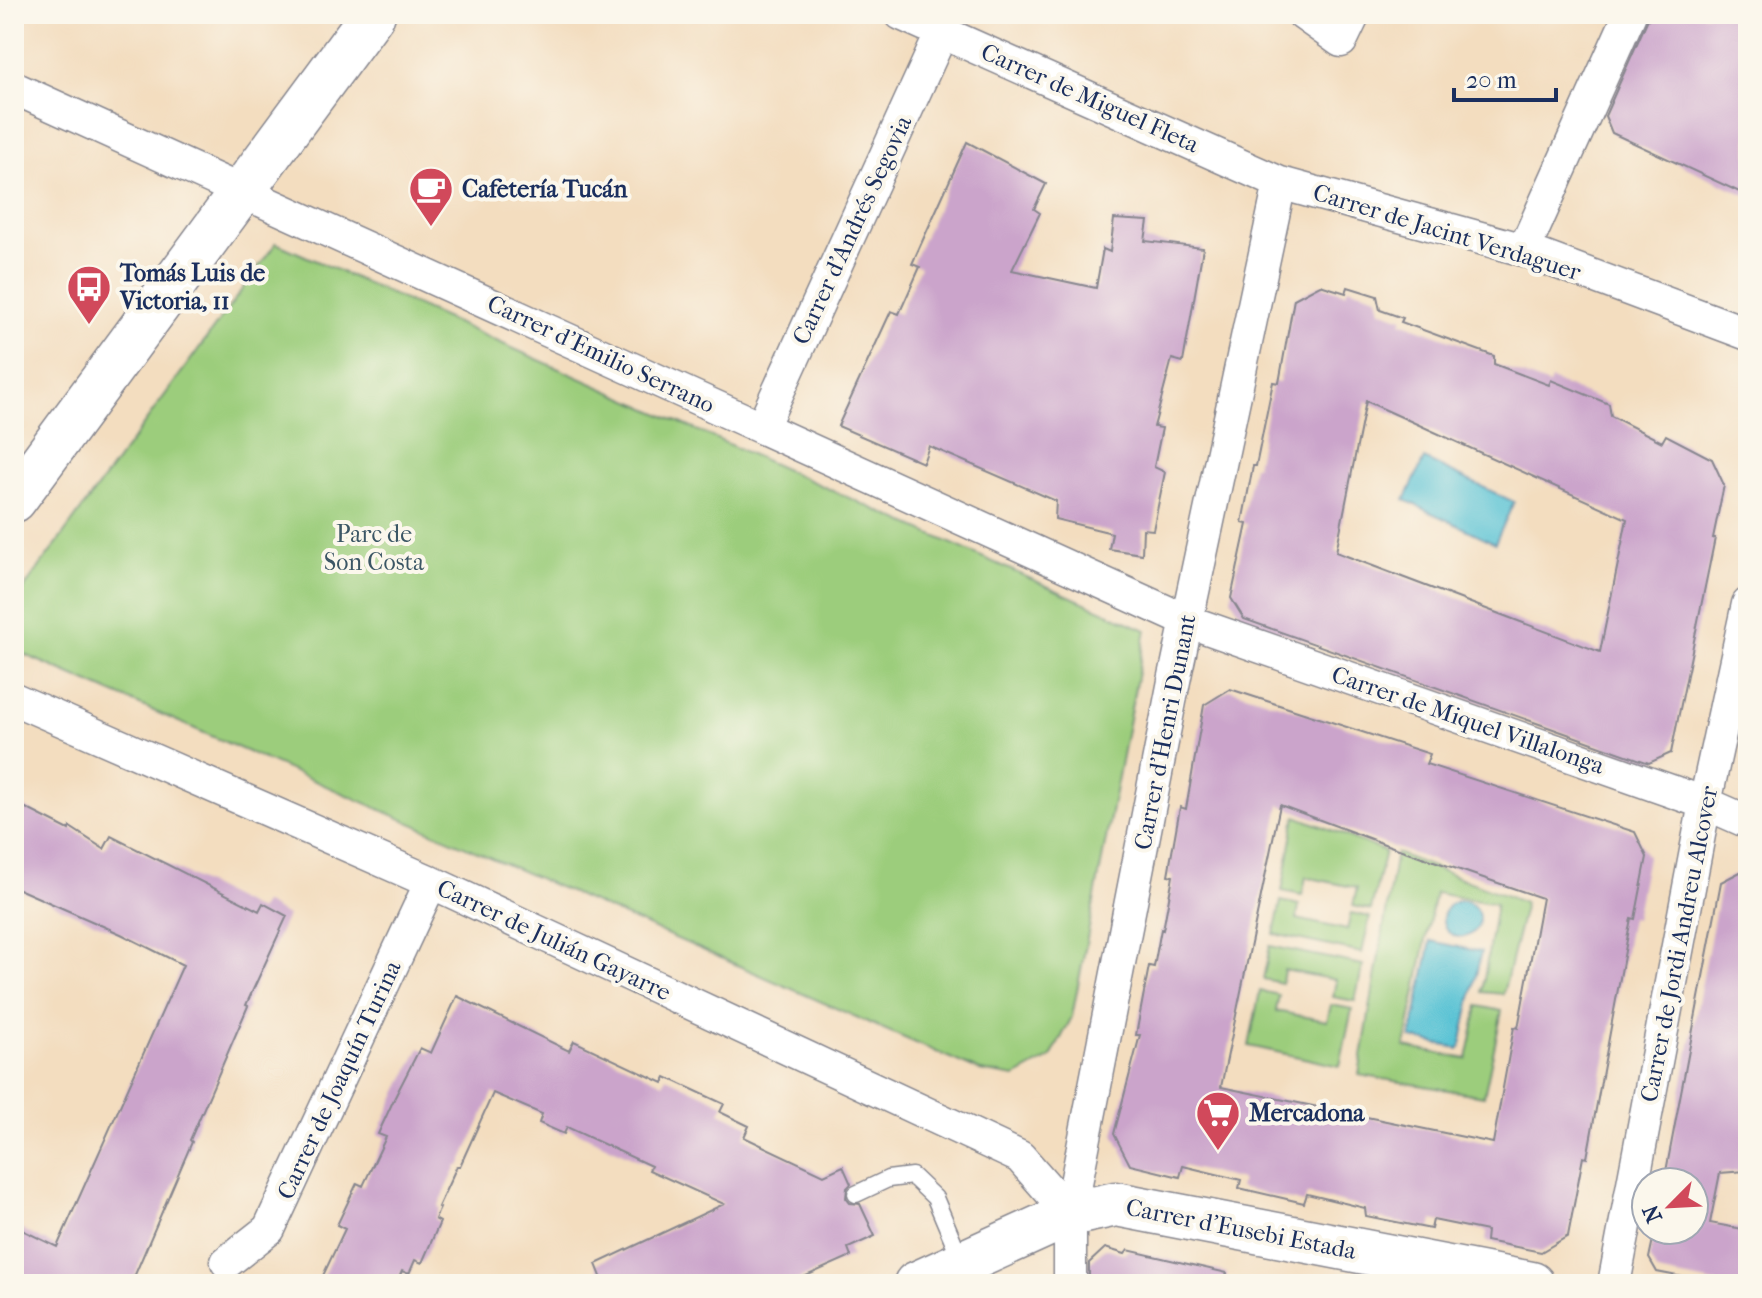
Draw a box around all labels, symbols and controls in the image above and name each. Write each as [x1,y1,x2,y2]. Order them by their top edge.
street label: Carrer de Miguel Fleta [977,37,1204,159]
scale bar [1454,52,1556,102]
text: 20 m [1466,66,1517,94]
street label: Carrer d'Andrés Segovia [787,110,918,349]
cafe icon: Cafetería Tucán [407,165,455,228]
place label: Cafetería Tucán [462,175,628,203]
street label: Carrer de Jacint Verdaguer [1310,178,1585,286]
place label: Tomás Luis de Victoria, 11 [119,259,265,315]
bus stop icon: Tomás Luis de Victoria, 11 [65,263,113,326]
street label: Carrer d'Emilio Serrano [483,289,719,419]
park label: Parc de Son Costa [324,520,425,576]
street label: Carrer d'Henri Dunant [1128,612,1202,852]
street label: Carrer de Miquel Villalonga [1328,660,1609,780]
street label: Carrer de Jordi Andreu Alcover [1635,783,1724,1105]
street label: Carrer de Julián Gayarre [433,874,675,1006]
street label: Carrer de Joaquín Turina [271,955,407,1204]
supermarket icon: Mercadona [1194,1089,1242,1152]
place label: Mercadona [1249,1099,1365,1127]
north arrow [1630,1166,1710,1246]
street label: Carrer d'Eusebi Estada [1124,1193,1359,1265]
text: N [1637,1201,1668,1227]

